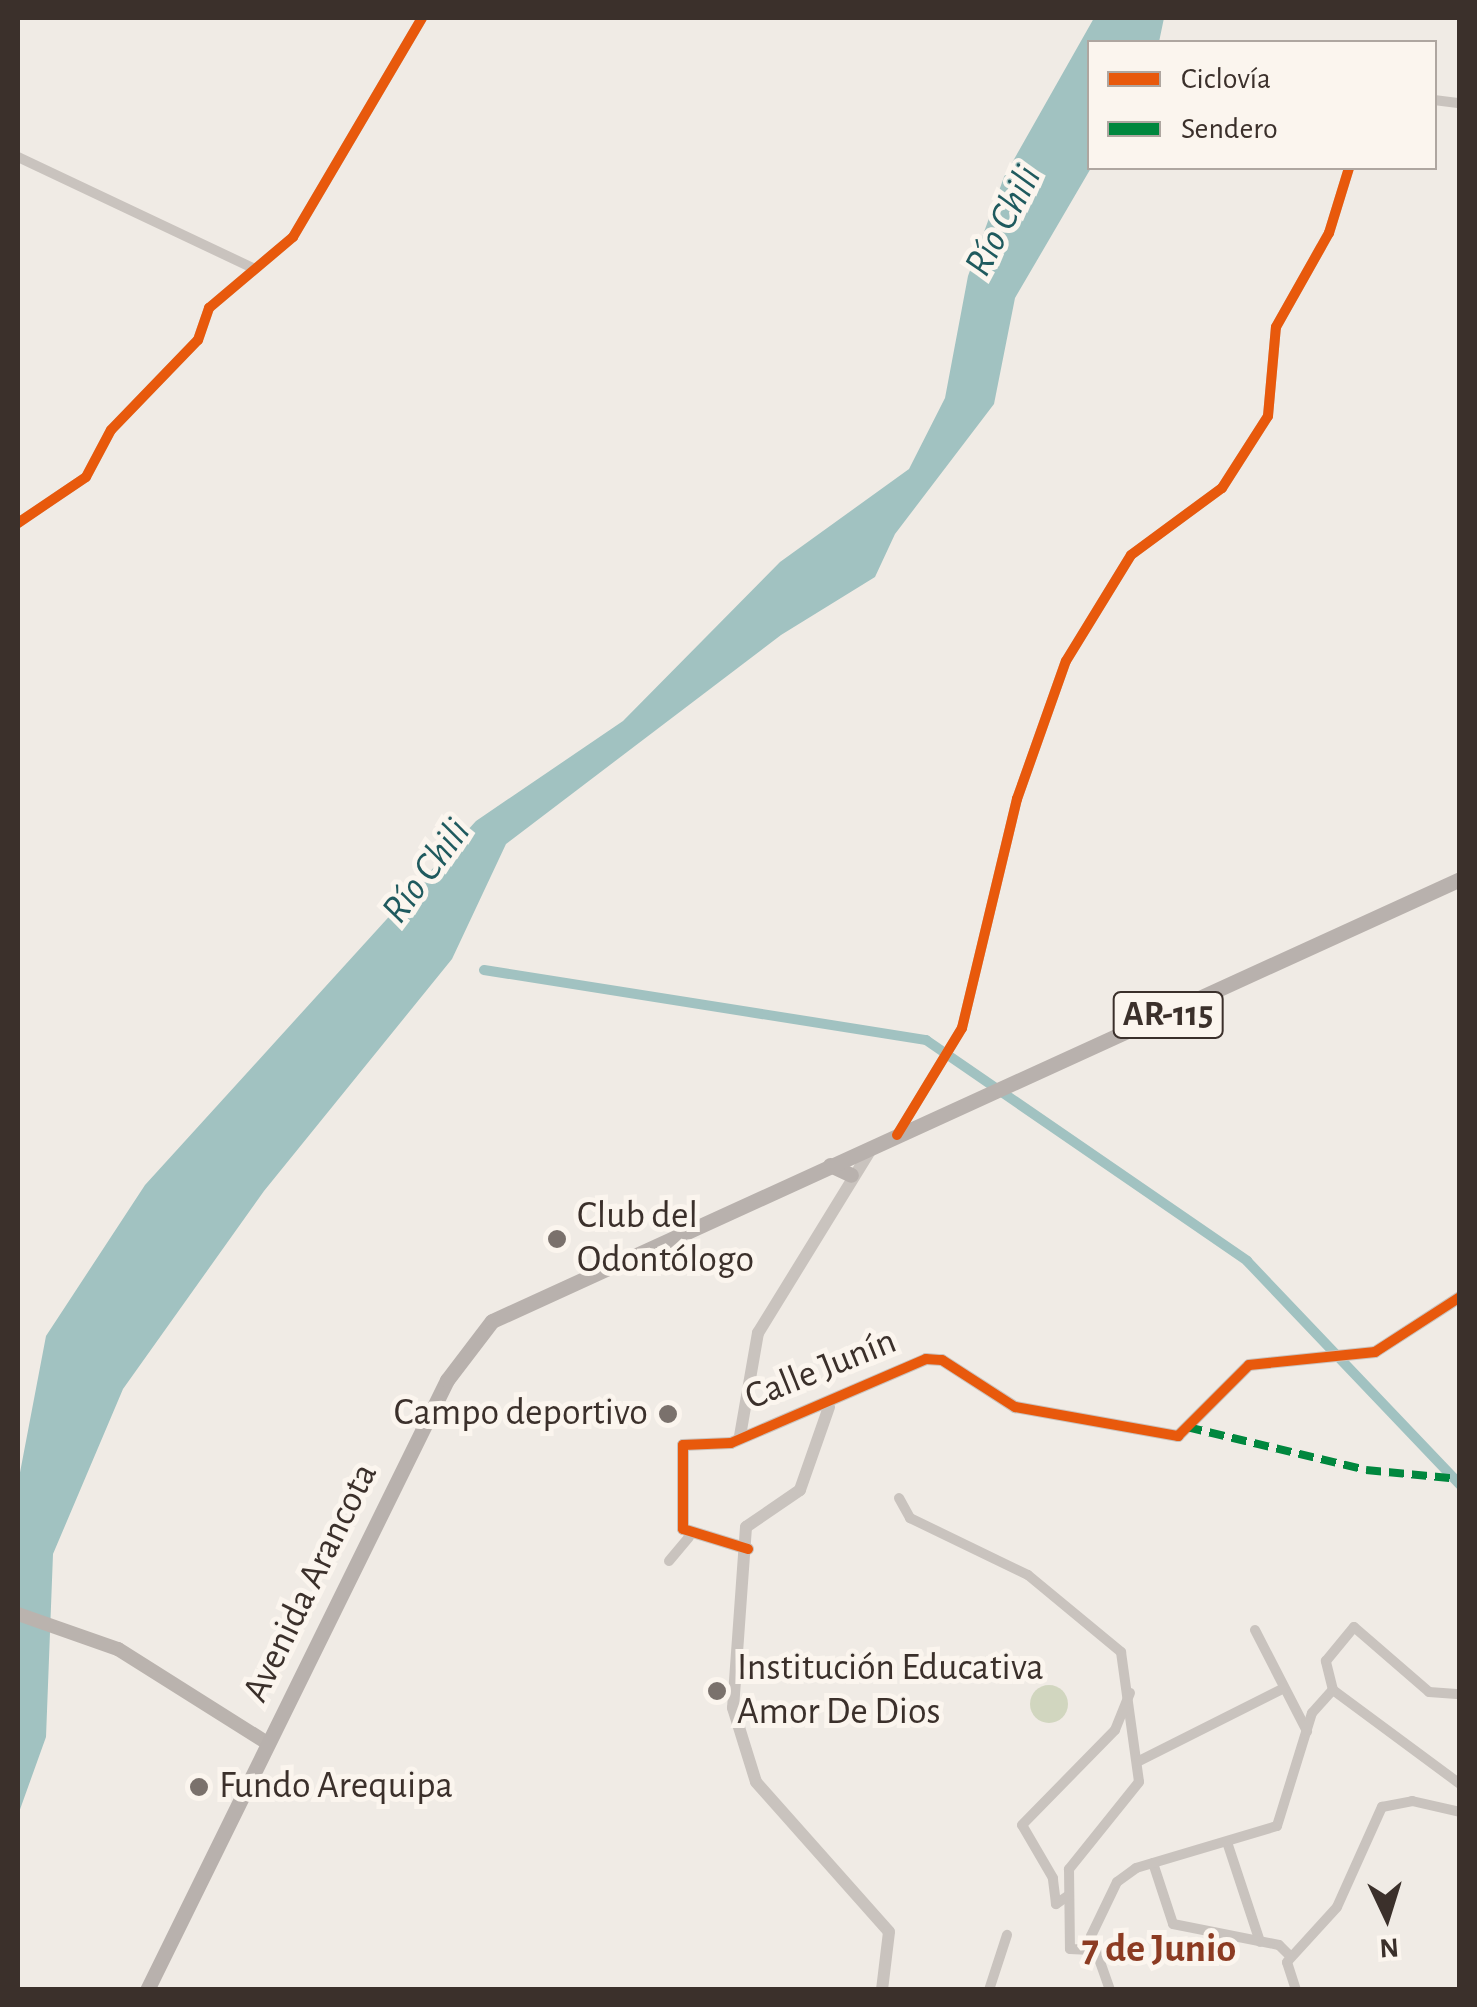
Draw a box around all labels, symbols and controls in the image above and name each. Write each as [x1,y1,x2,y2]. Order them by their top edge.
legend [1087,40,1437,170]
text: Ciclovía [1181,64,1271,94]
text: Sendero [1181,114,1278,144]
water label: Río Chili [954,158,1052,284]
water label: Río Chili [371,809,481,933]
road number: AR-115 [1110,985,1226,1045]
place label: Club del Odontólogo [577,1194,754,1284]
marker: Club del Odontólogo [546,1228,568,1250]
street label: Calle Junín [739,1319,903,1421]
place label: Campo deportivo [394,1391,648,1437]
marker: Campo deportivo [657,1403,679,1425]
street label: Avenida Arancota [234,1456,388,1710]
place label: Institución Educativa Amor De Dios [737,1646,1044,1736]
marker: Institución Educativa Amor De Dios [706,1680,728,1702]
place label: Fundo Arequipa [219,1764,453,1810]
marker: Fundo Arequipa [188,1776,210,1798]
north arrow [1337,1867,1437,1967]
district label: 7 de Junio [1082,1925,1236,1973]
text: N [1378,1932,1400,1962]

